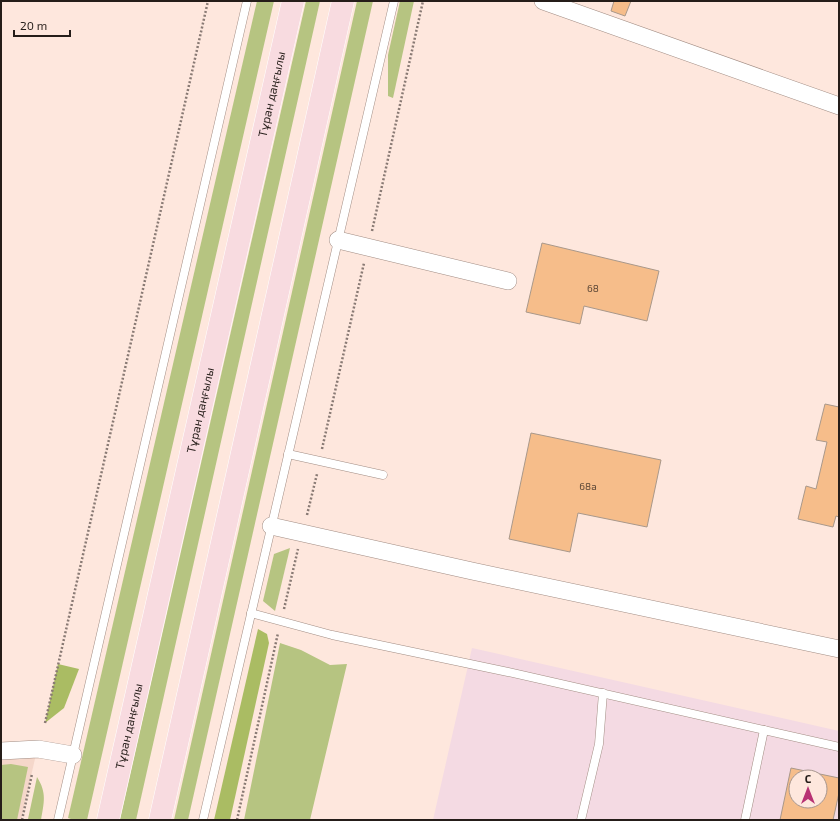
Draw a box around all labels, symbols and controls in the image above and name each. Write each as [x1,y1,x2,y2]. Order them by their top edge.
scale bar [14,12,70,38]
text: 20 m [20,18,47,32]
street label: Тұран даңғылы [254,50,287,138]
house number: 68 [587,282,599,294]
street label: Тұран даңғылы [183,366,216,454]
house number: 68а [579,480,597,492]
street label: Тұран даңғылы [112,682,145,770]
north arrow [788,769,828,809]
text: С [805,772,812,785]

